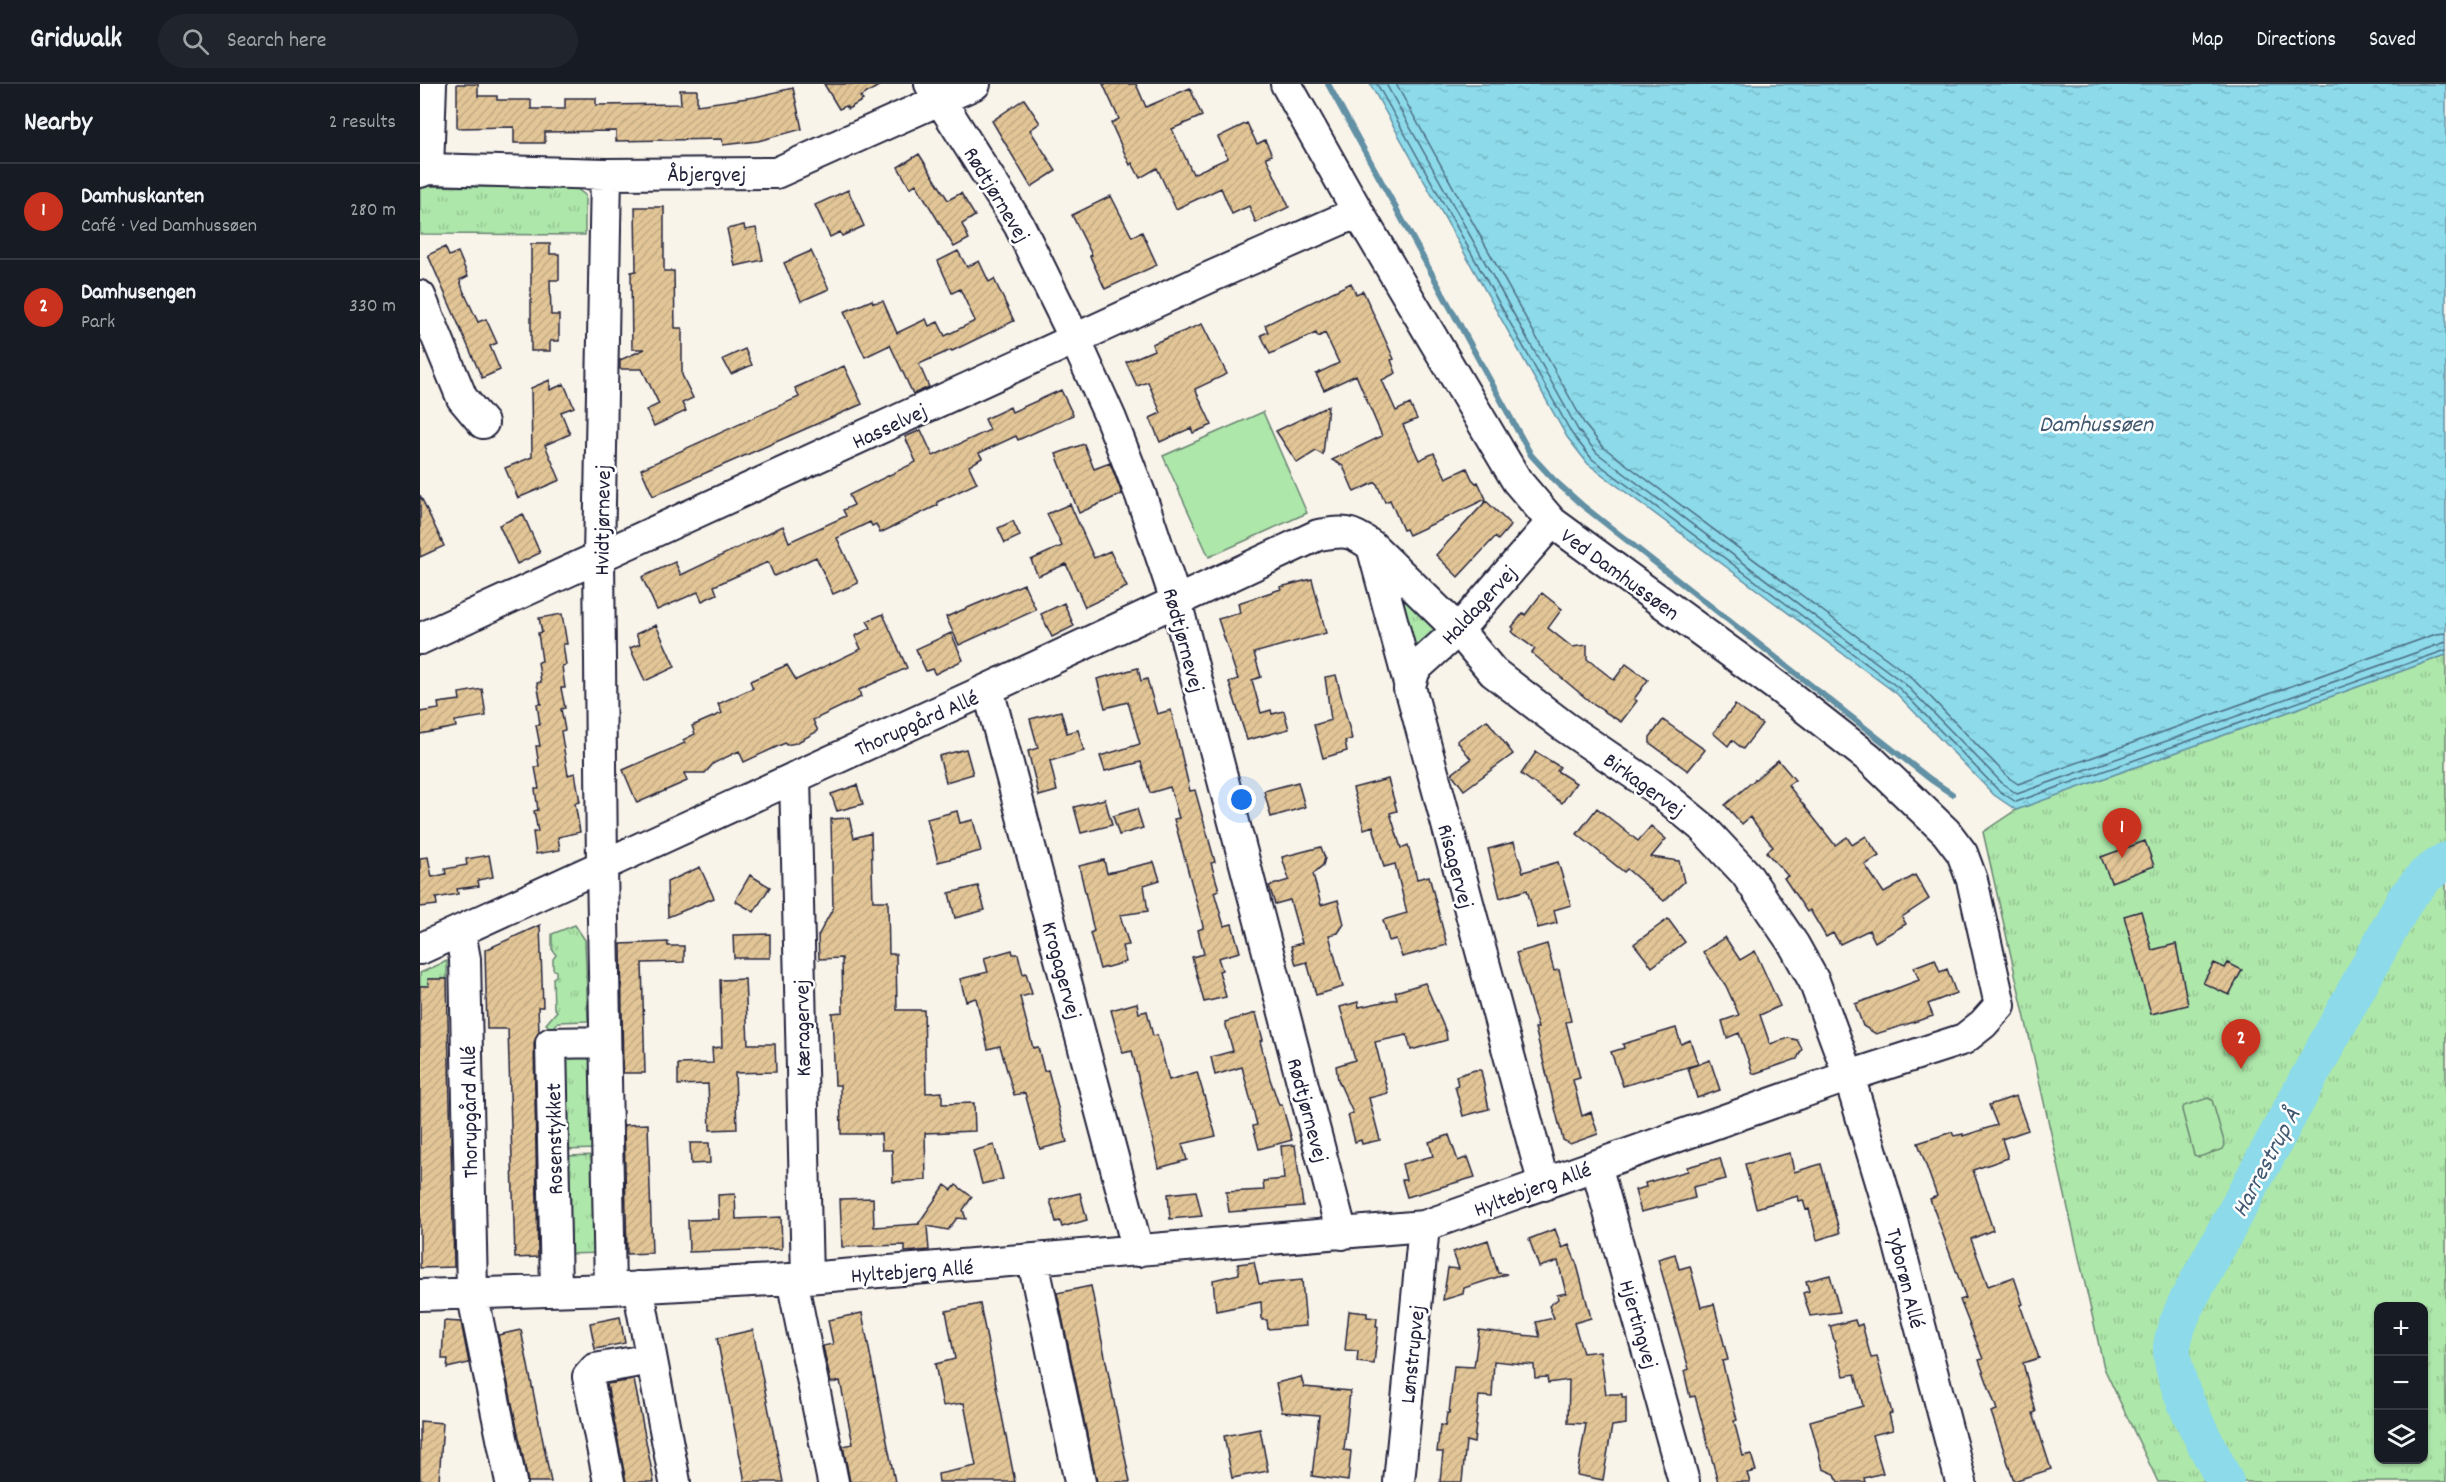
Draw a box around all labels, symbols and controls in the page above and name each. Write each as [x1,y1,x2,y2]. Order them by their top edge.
search box [158,14,578,68]
text: Gridwalk [30,21,122,61]
icon: search [179,25,212,58]
text: Search here [227,26,327,57]
text: Map [2192,26,2223,56]
text: Directions [2256,26,2336,56]
text: Saved [2369,26,2416,56]
text: Nearby [24,105,92,142]
text: 2 results [329,109,396,137]
street label: Rødtjørnevej [954,142,1036,250]
street label: Åbjergvej [668,161,746,192]
text: Damhuskanten [81,182,204,213]
text: 1 [41,197,46,225]
text: 280 m [350,197,396,225]
text: Café · Ved Damhussøen [81,213,257,241]
text: Damhusengen [81,278,196,309]
text: 2 [39,293,48,321]
text: 330 m [349,293,396,321]
text: Park [81,309,115,337]
street label: Hasselvej [848,397,933,459]
water label: Damhussøen [2039,409,2154,443]
street label: Hvidtjørnevej [588,464,621,576]
street label: Ved Damhussøen [1553,522,1685,630]
street label: Haldagervej [1435,559,1526,653]
street label: Rødtjørnevej [1153,585,1210,697]
street label: Thorupgård Allé [851,684,984,766]
street label: Birkagervej [1596,747,1690,827]
your location [1227,785,1256,814]
pin: 1 [2102,808,2142,858]
street label: Risagervej [1427,821,1480,913]
street label: Krogagervej [1032,919,1088,1023]
street label: Kæragervej [788,979,821,1077]
pin: 2 [2222,1020,2260,1069]
street label: Thorupgård Allé [455,1045,488,1178]
street label: Rødtjørnevej [1277,1055,1334,1167]
street label: Rosenstykket [540,1083,573,1195]
water label: Harrestrup Å [2225,1101,2311,1224]
street label: Hyltebjerg Allé [1470,1156,1596,1227]
street label: Tyborøn Allé [1876,1226,1931,1332]
street label: Hyltebjerg Allé [850,1254,975,1293]
street label: Hjertingvej [1609,1277,1664,1373]
map controls [2374,1302,2428,1464]
button: + [2374,1302,2428,1356]
street label: Lønstrupvej [1394,1304,1435,1405]
button: − [2374,1356,2428,1410]
button: layers [2374,1410,2428,1464]

